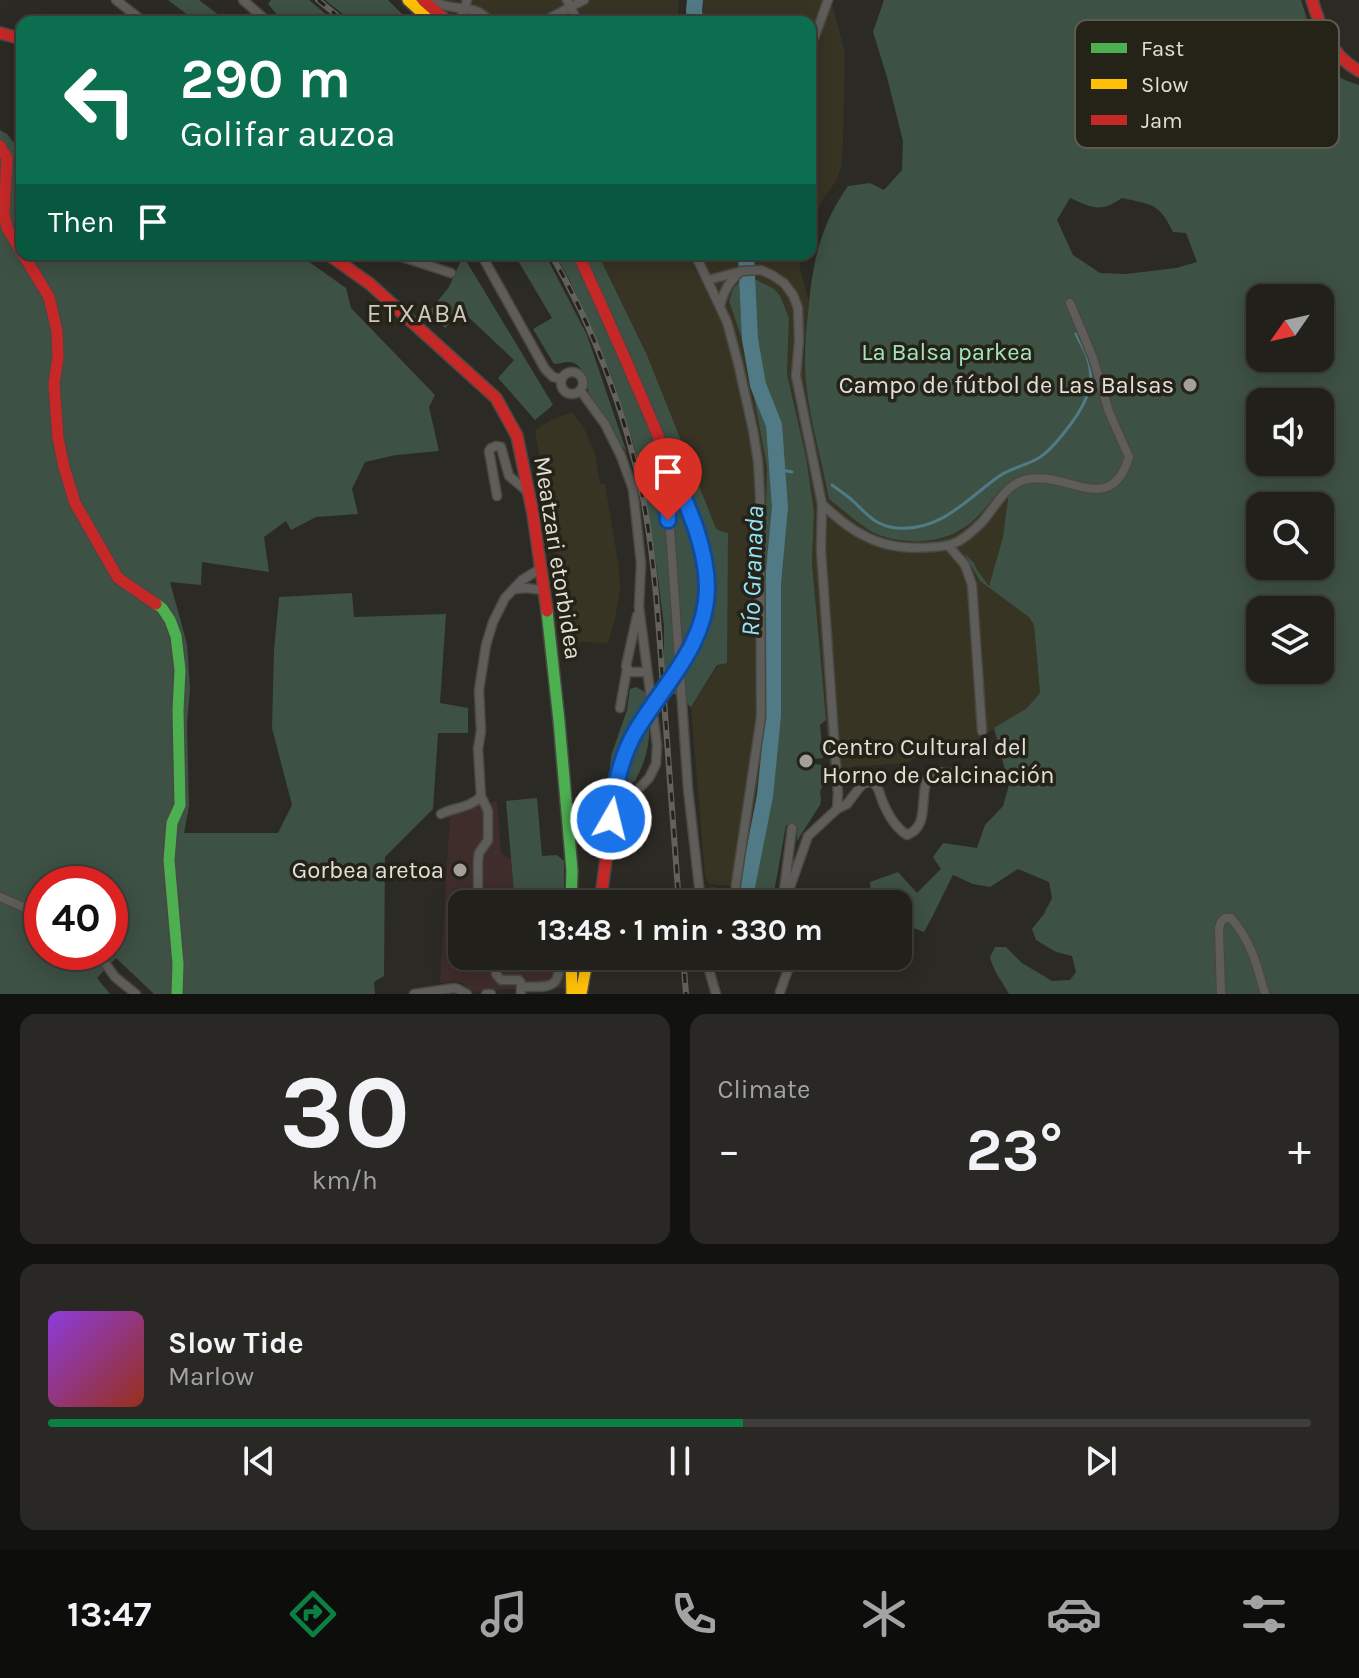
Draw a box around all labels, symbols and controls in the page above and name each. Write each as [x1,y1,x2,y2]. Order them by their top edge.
legend [1075,20,1339,148]
text: Fast [1141,36,1184,62]
text: 290 m [180,46,351,111]
icon: left [48,48,152,152]
text: Slow [1141,72,1188,98]
text: Jam [1141,108,1183,134]
text: Golifar auzoa [180,113,396,155]
icon: arrive [131,200,175,244]
text: Then [48,204,115,240]
north arrow [1246,284,1334,372]
map controls [1246,284,1334,684]
district label: ETXABA [367,298,469,329]
park label: La Balsa parkea [861,338,1033,366]
place label: Campo de fútbol de Las Balsas [839,371,1174,399]
marker: Campo de fútbol de Las Balsas [1181,376,1199,394]
button: sound [1246,388,1334,476]
pin [634,438,702,520]
icon: arrive [646,450,690,494]
street label: Meatzari etorbidea [528,454,588,662]
button: search [1246,492,1334,580]
water label: Río Granada [735,505,770,637]
button: layers [1246,596,1334,684]
place label: Centro Cultural del Horno de Calcinación [822,733,1054,789]
marker: Centro Cultural del Horno de Calcinación [797,752,815,770]
position arrow [569,777,653,861]
place label: Gorbea aretoa [292,856,444,884]
marker: Gorbea aretoa [451,861,469,879]
speed limit sign: 40 [24,866,128,970]
text: 13:48 · 1 min · 330 m [537,912,823,948]
text: 30 [280,1052,410,1173]
text: Climate [718,1074,810,1105]
text: 23° [966,1115,1063,1185]
text: − [718,1125,741,1176]
text: + [1288,1125,1311,1176]
text: km/h [312,1165,378,1196]
text: Slow Tide [168,1325,304,1361]
text: Marlow [168,1361,254,1392]
icon: previous [237,1439,281,1483]
icon: pause [658,1439,702,1483]
icon: next [1079,1439,1123,1483]
icon: directions [285,1586,341,1642]
icon: music [476,1586,532,1642]
icon: phone [666,1586,722,1642]
icon: climate [856,1586,912,1642]
icon: car [1046,1586,1102,1642]
icon: filters [1236,1586,1292,1642]
text: 13:47 [67,1593,151,1635]

